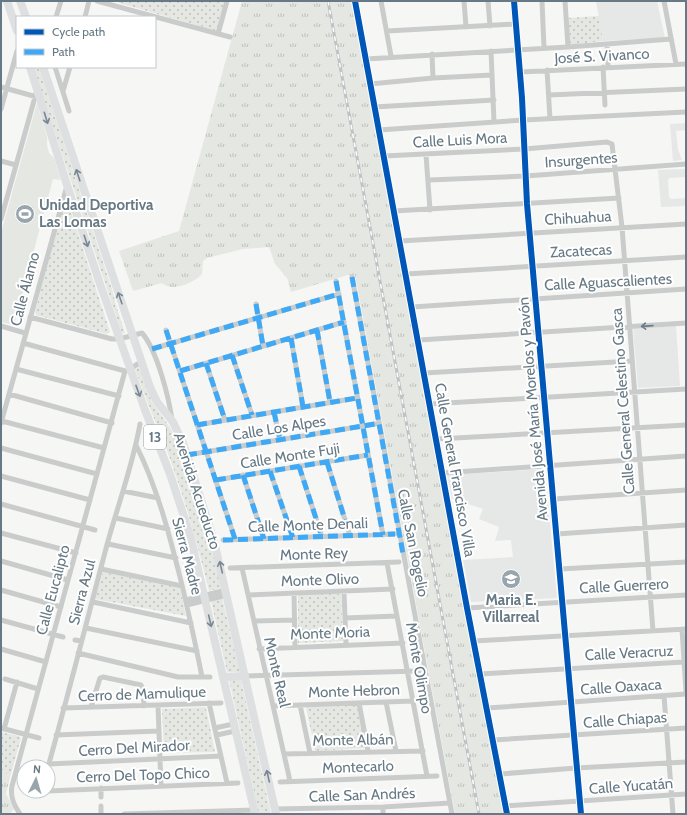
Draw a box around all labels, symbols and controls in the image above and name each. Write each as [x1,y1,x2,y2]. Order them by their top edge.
legend [16,16,156,68]
text: Cycle path [52,24,105,39]
text: Path [52,44,75,59]
street label: José S. Vivanco [553,45,650,68]
one-way arrow [43,111,50,124]
street label: Calle Luis Mora [412,128,509,151]
street label: Insurgentes [544,148,618,172]
one-way arrow [74,169,82,181]
place label: Unidad Deportiva Las Lomas [39,196,154,231]
sports icon: Unidad Deportiva Las Lomas [14,203,36,225]
street label: Chihuahua [544,207,613,229]
one-way arrow [83,235,90,248]
street label: Zacatecas [550,240,612,262]
street label: Calle Álamo [6,250,44,328]
street label: Calle Aguascalientes [544,270,672,294]
one-way arrow [115,293,123,305]
street label: Avenida José María Morelos y Pavón [514,296,552,522]
street label: Calle General Celestino Gasca [607,306,638,495]
one-way arrow [641,322,654,329]
street label: Calle General Francisco Villa [431,382,479,559]
one-way arrow [134,384,142,396]
street label: Calle Los Alpes [231,412,327,444]
road number: 13 [144,425,166,449]
street label: Avenida Acueducto [170,430,224,552]
street label: Calle Monte Fuji [239,439,341,473]
street label: Calle San Rogelio [394,488,432,598]
street label: Calle Monte Denali [248,514,368,536]
street label: Sierra Madre [168,515,206,597]
street label: Calle Eucalipto [32,543,74,637]
street label: Monte Rey [279,544,349,564]
street label: Sierra Azul [65,557,100,627]
one-way arrow [217,561,224,574]
school or university icon: Maria E. Villarreal [500,568,522,590]
street label: Monte Olivo [281,570,359,590]
street label: Calle Guerrero [579,575,669,597]
place label: Maria E. Villarreal [482,591,540,626]
one-way arrow [207,614,214,627]
street label: Monte Olimpo [402,621,436,715]
street label: Monte Moria [290,623,371,643]
street label: Monte Real [260,635,294,709]
street label: Calle Veracruz [584,642,674,664]
street label: Calle Oaxaca [580,675,663,699]
street label: Monte Hebron [308,680,400,702]
street label: Cerro de Mamulique [78,683,207,705]
street label: Calle Chiapas [582,708,668,732]
street label: Monte Albán [312,730,394,750]
street label: Cerro Del Mirador [78,736,190,760]
street label: Montecarlo [322,757,394,777]
north arrow [16,759,56,799]
text: N [32,762,41,776]
street label: Cerro Del Topo Chico [76,764,210,786]
one-way arrow [263,770,271,783]
street label: Calle Yucatán [588,774,674,798]
street label: Calle San Andrés [308,784,416,806]

